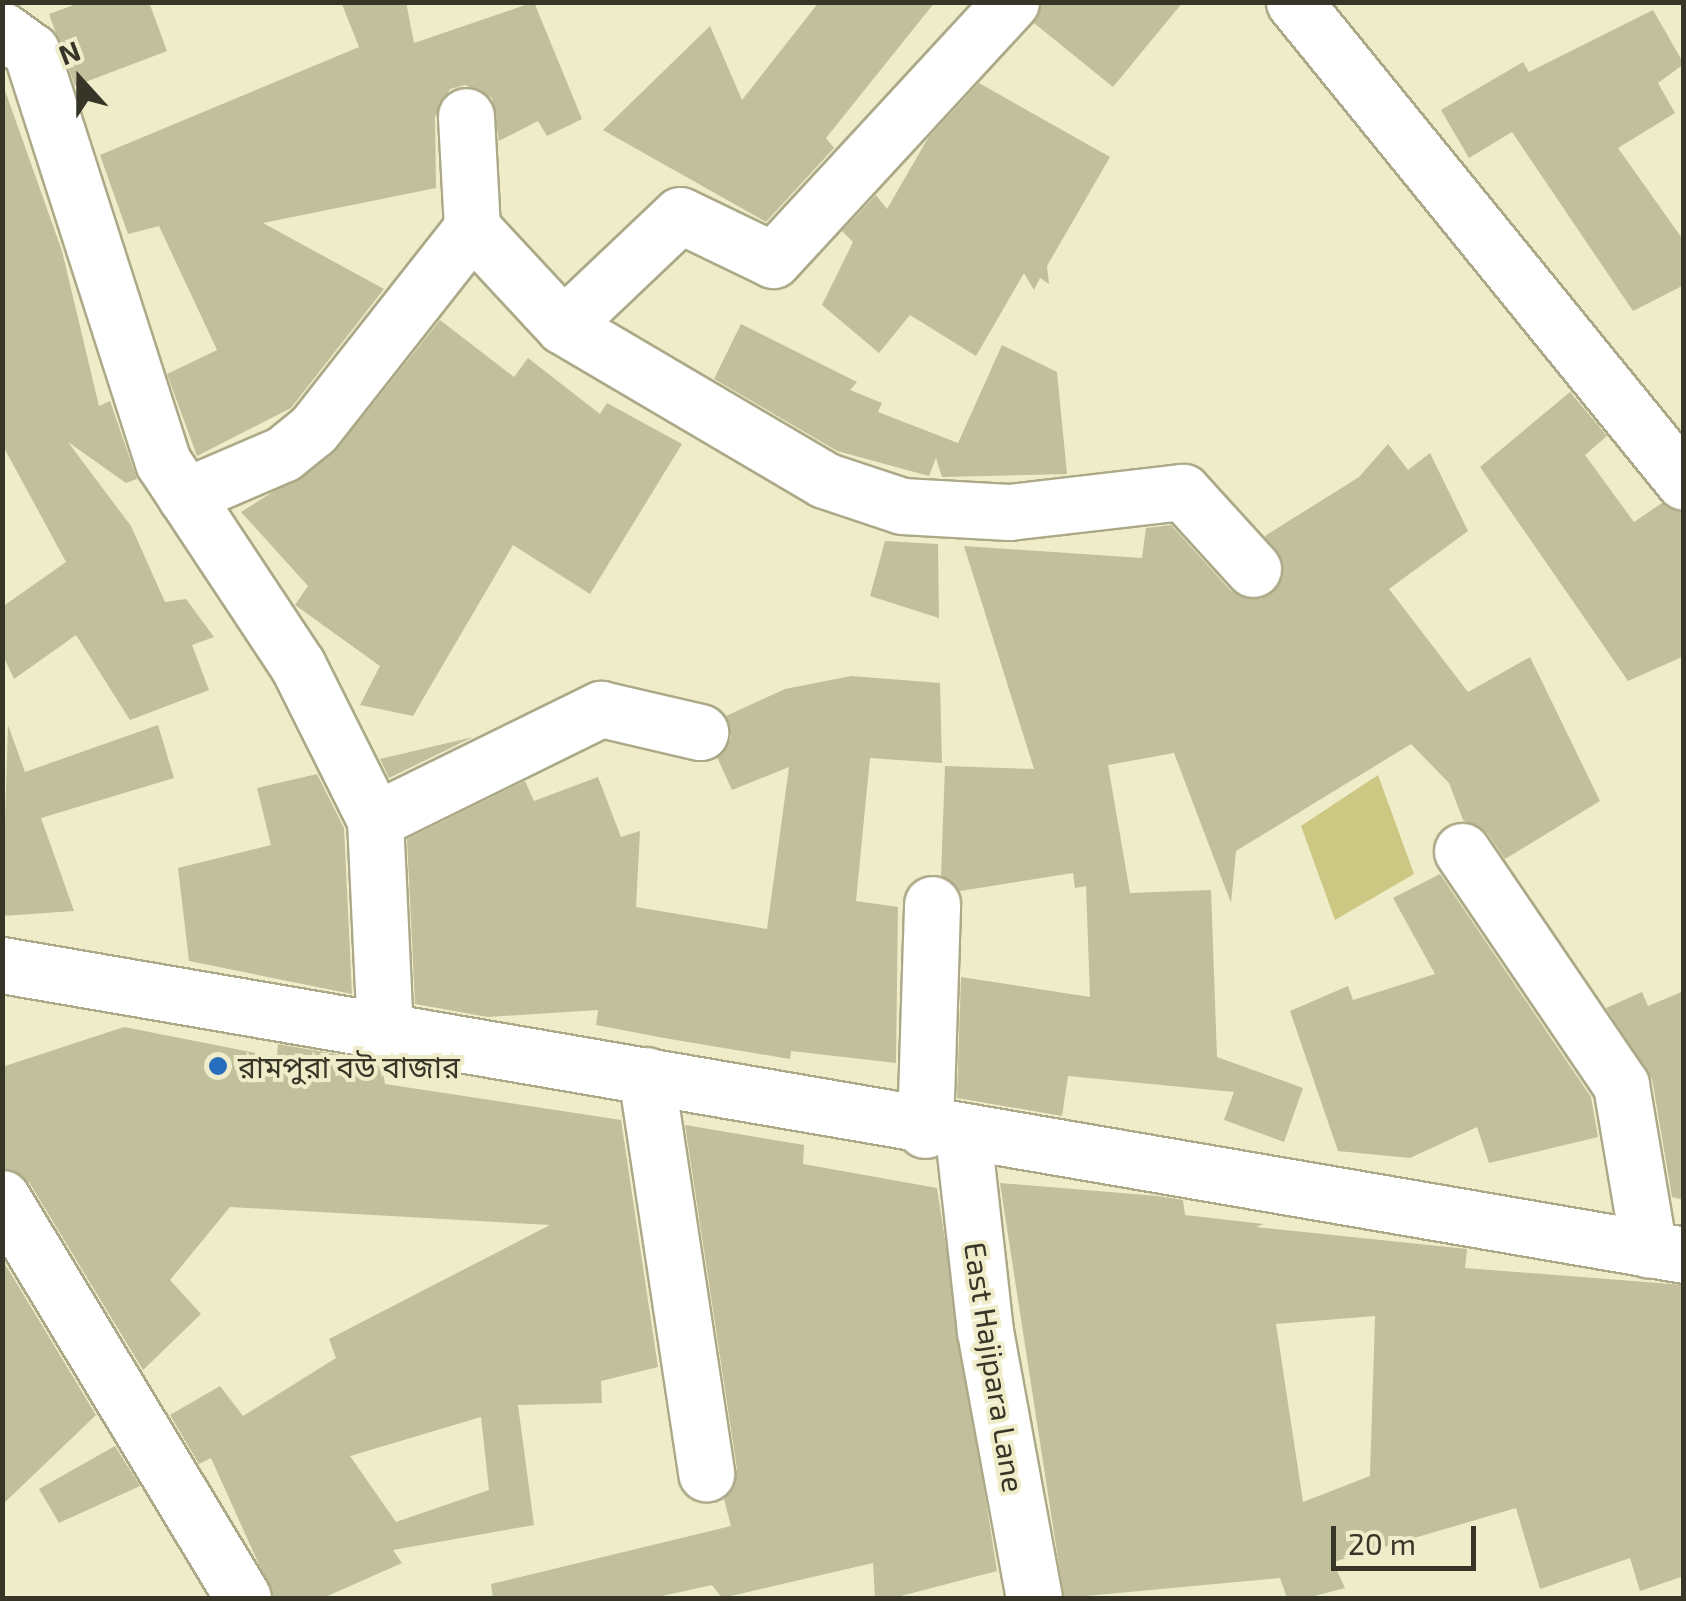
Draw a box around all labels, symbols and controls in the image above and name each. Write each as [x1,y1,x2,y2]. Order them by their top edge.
north arrow [30,30,130,130]
text: N [54,32,85,71]
place label: রামপুরা বউ বাজার [238,1048,460,1084]
marker: রামপুরা বউ বাজার [207,1055,229,1077]
street label: East Hajipara Lane [957,1239,1033,1495]
scale bar [1336,1506,1481,1568]
text: 20 m [1348,1525,1416,1561]

